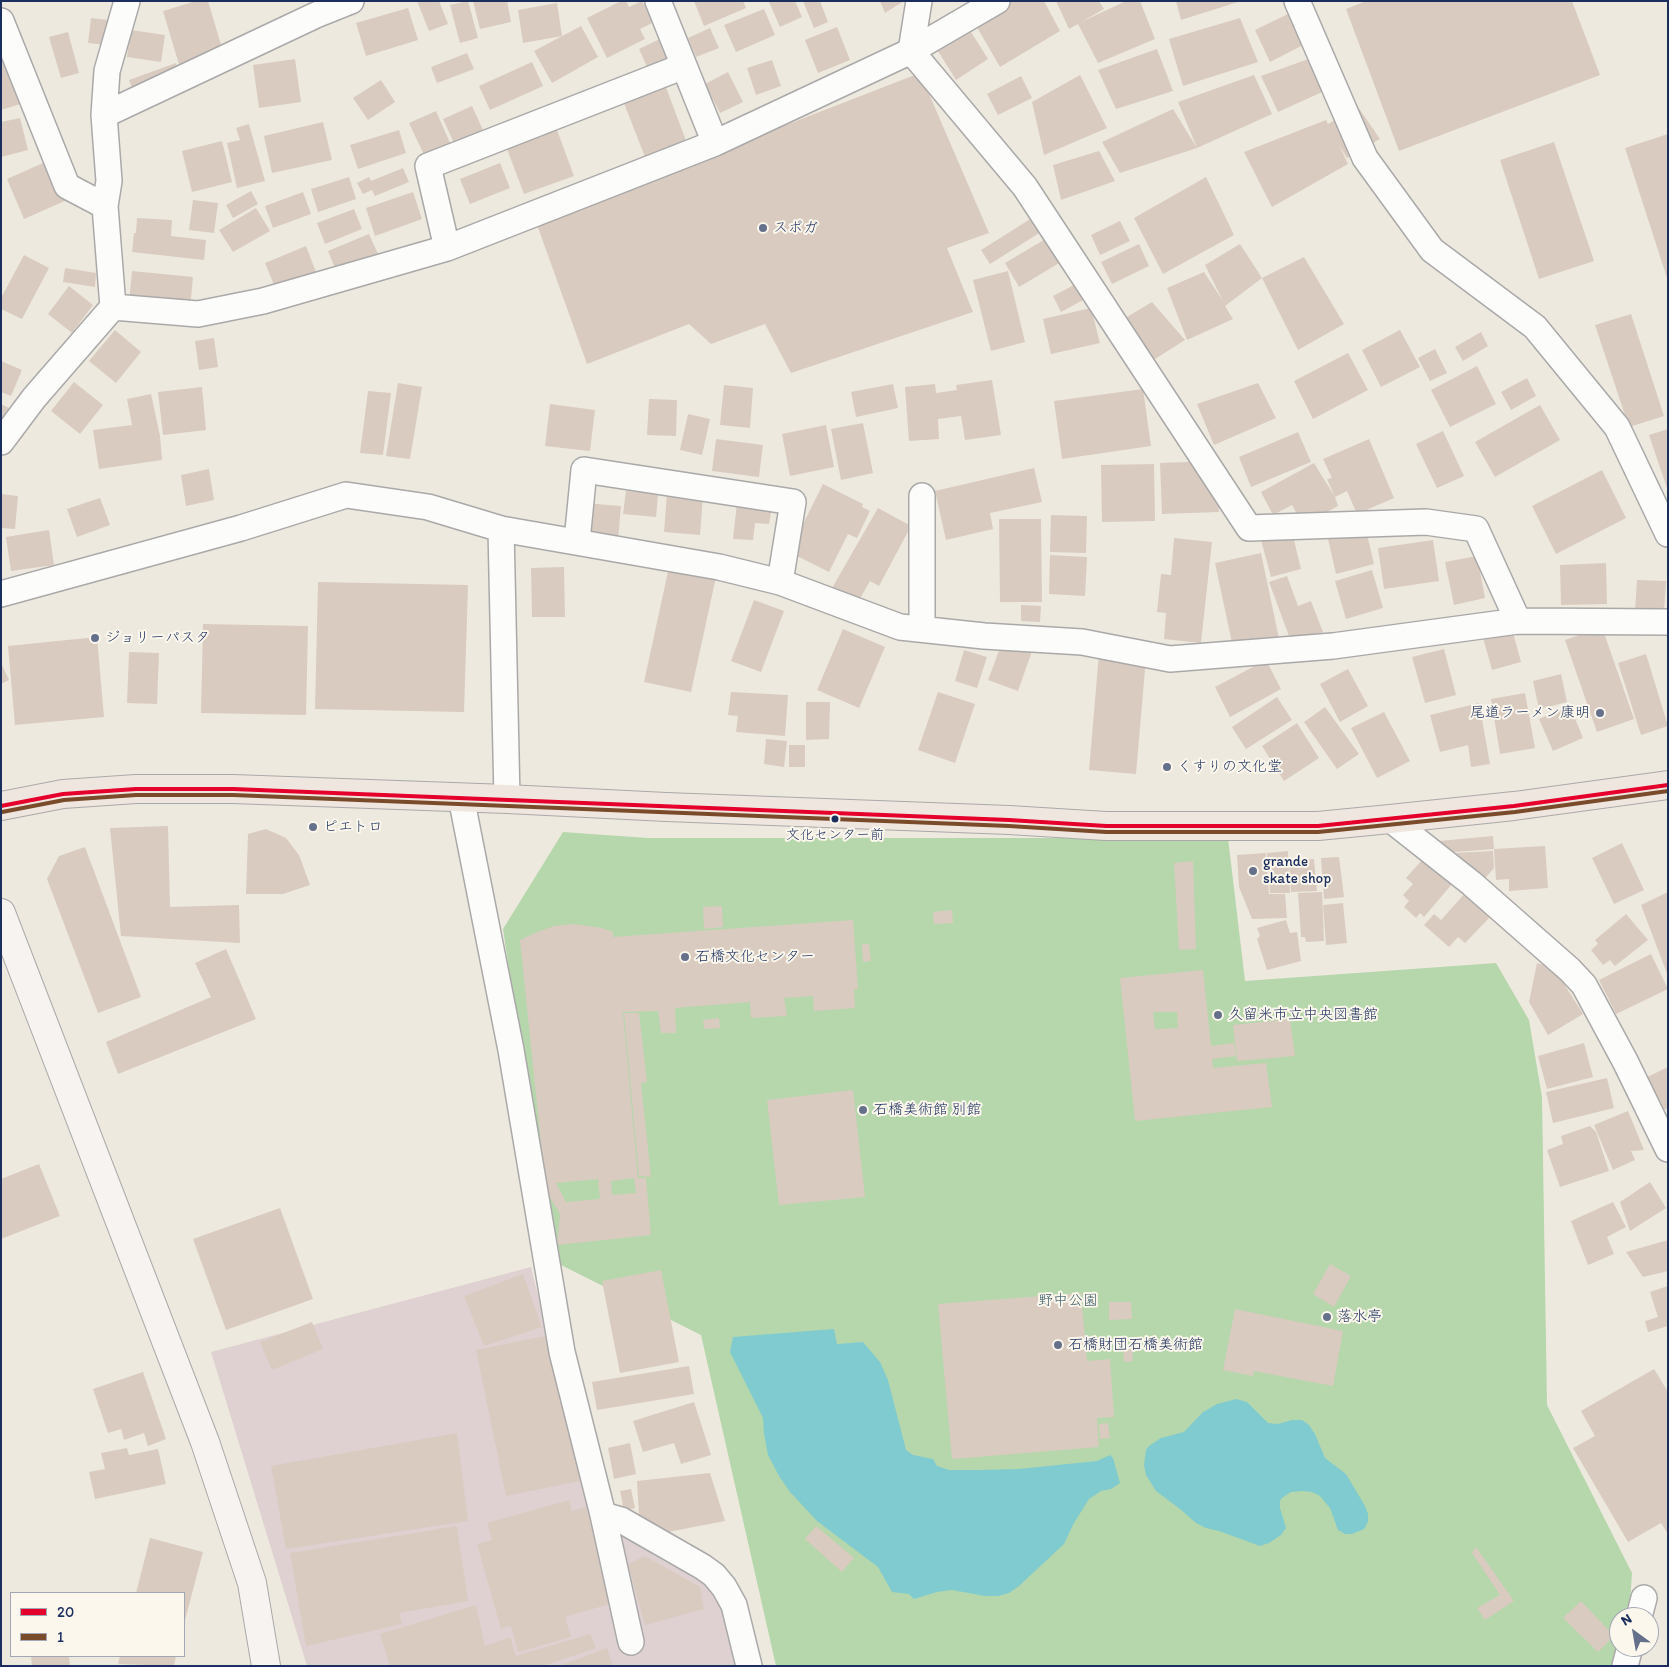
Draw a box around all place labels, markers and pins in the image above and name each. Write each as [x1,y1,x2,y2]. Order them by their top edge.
place label: スポガ [773,219,818,237]
marker: スポガ [757,222,769,234]
place label: ジョリーパスタ [105,629,210,647]
marker: ジョリーパスタ [89,632,101,644]
place label: 尾道ラーメン康明 [1470,704,1590,722]
marker: 尾道ラーメン康明 [1594,707,1606,719]
place label: くすりの文化堂 [1177,758,1282,776]
marker: くすりの文化堂 [1161,761,1173,773]
marker: 文化センター前 [830,814,840,824]
place label: ピエトロ [323,818,383,836]
marker: ピエトロ [307,821,319,833]
place label: 文化センター前 [786,827,884,843]
place label: grande skate shop [1263,853,1331,888]
marker: grande skate shop [1247,865,1259,877]
place label: 石橋文化センター [695,948,815,966]
marker: 石橋文化センター [679,951,691,963]
place label: 久留米市立中央図書館 [1228,1006,1378,1024]
marker: 久留米市立中央図書館 [1212,1009,1224,1021]
place label: 石橋美術館 別館 [873,1101,981,1119]
marker: 石橋美術館 別館 [857,1104,869,1116]
place label: 落水亭 [1337,1308,1382,1326]
marker: 落水亭 [1321,1311,1333,1323]
place label: 石橋財団石橋美術館 [1068,1336,1203,1354]
marker: 石橋財団石橋美術館 [1052,1339,1064,1351]

